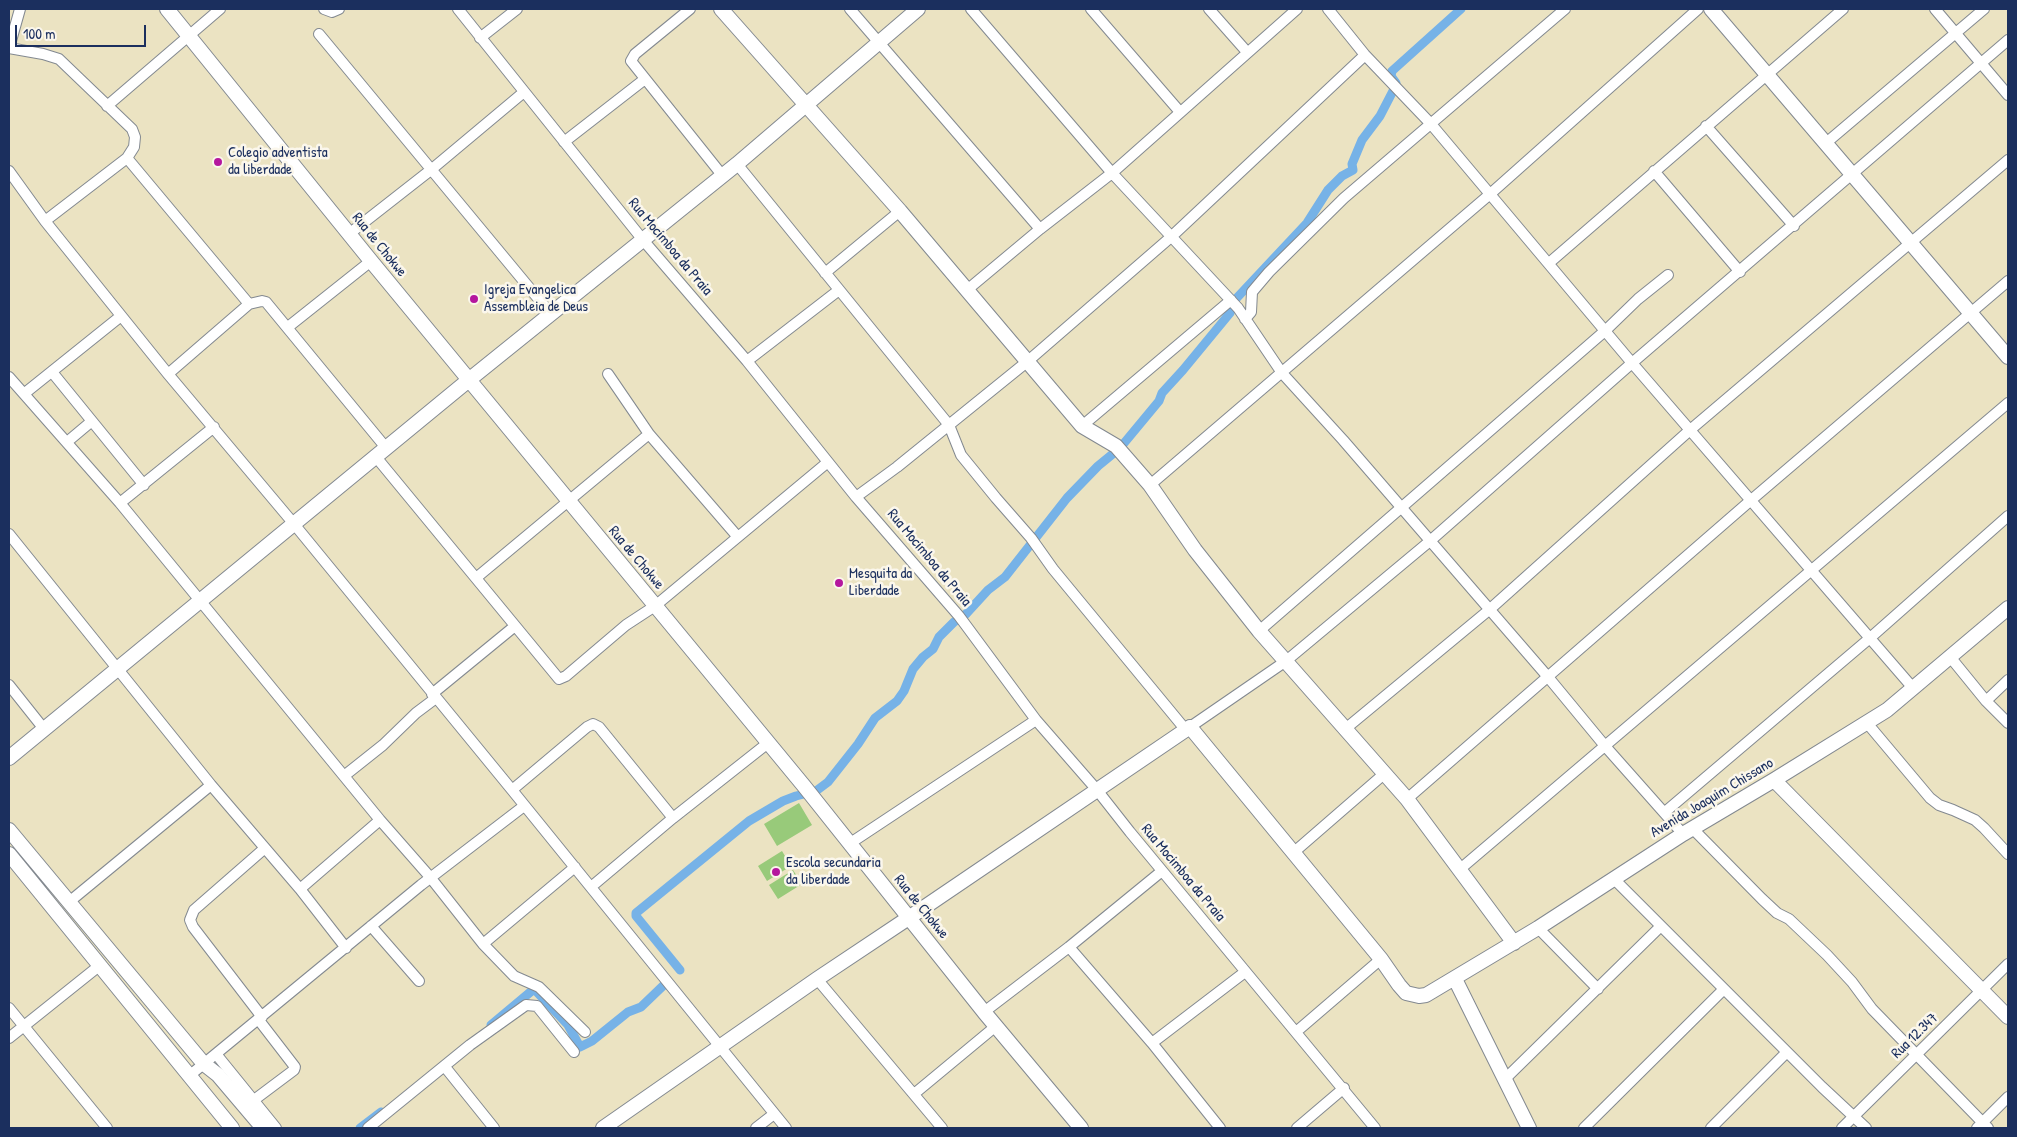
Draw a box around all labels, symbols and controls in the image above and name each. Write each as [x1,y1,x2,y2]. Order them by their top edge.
scale bar [18,15,149,47]
text: 100 m [23,23,56,44]
place label: Colegio adventista da liberdade [228,144,328,179]
marker: Colegio adventista da liberdade [212,156,224,168]
street label: Rua Mocimboa da Praia [624,195,716,299]
street label: Rua de Chokwe [348,209,410,281]
place label: Igreja Evangelica Assembleia de Deus [484,281,588,316]
marker: Igreja Evangelica Assembleia de Deus [468,293,480,305]
street label: Rua Mocimboa da Praia [883,506,975,610]
street label: Rua de Chokwe [604,523,668,593]
place label: Mesquita da Liberdade [849,565,912,600]
marker: Mesquita da Liberdade [833,577,845,589]
street label: Avenida Joaquim Chissano [1647,754,1777,842]
street label: Rua Mocimboa da Praia [1137,821,1229,925]
place label: Escola secundaria da liberdade [786,854,881,889]
marker: Escola secundaria da liberdade [770,866,782,878]
street label: Rua de Chokwe [890,871,952,943]
street label: Rua 12.347 [1888,1010,1942,1062]

